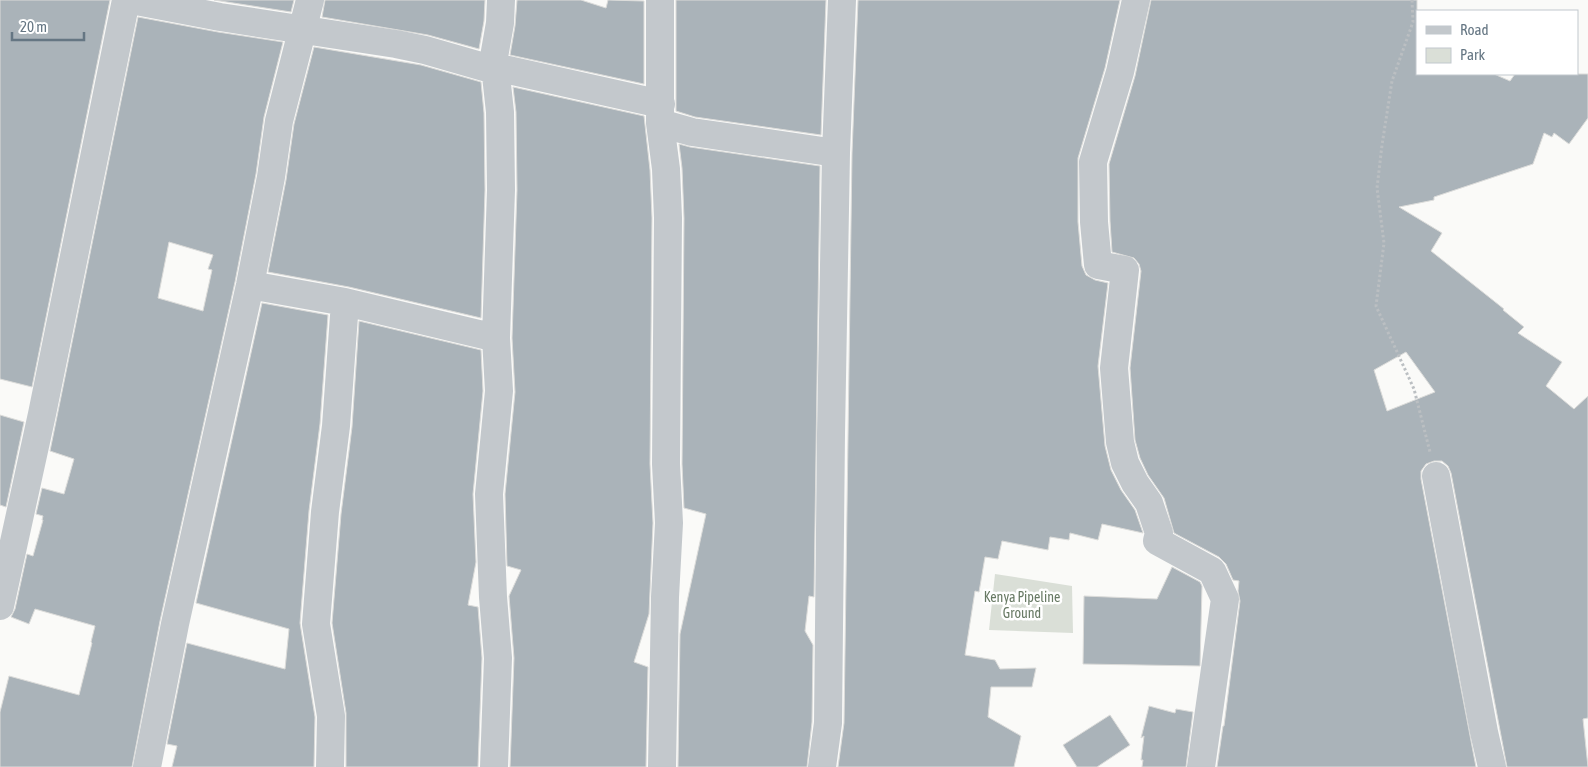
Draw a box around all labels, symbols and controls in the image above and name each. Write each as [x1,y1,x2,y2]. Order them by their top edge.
scale bar [12,10,85,42]
legend [1416,10,1578,75]
text: 20 m [20,18,47,35]
text: Road [1460,21,1489,38]
text: Park [1460,46,1485,63]
park label: Kenya Pipeline Ground [984,589,1060,621]

